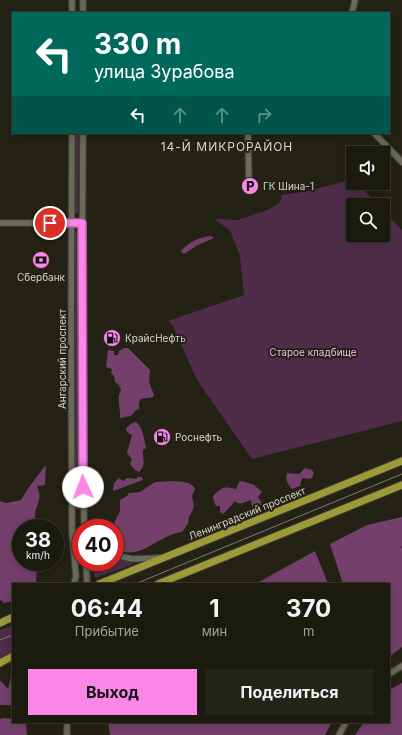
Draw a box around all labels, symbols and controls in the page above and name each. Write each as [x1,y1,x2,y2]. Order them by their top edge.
text: 330 m [94,27,181,61]
icon: left [28,28,80,80]
text: улица Зурабова [94,61,234,82]
icon: left [127,104,149,126]
icon: ahead [169,104,191,126]
icon: ahead [211,104,233,126]
icon: right [253,104,275,126]
district label: 14-Й МИКРОРАЙОН [161,139,293,154]
map controls [346,146,390,242]
button: sound [346,146,390,190]
parking icon: ГК Шина-1 [240,176,260,196]
place label: ГК Шина-1 [263,180,314,192]
button: search [346,198,390,242]
pin [33,206,67,240]
icon: arrive [39,212,61,234]
bank icon: Сбербанк [31,250,51,270]
place label: Сбербанк [17,271,66,283]
street label: Ангарский проспект [56,309,68,409]
fuel station icon: КрайсНефть [102,328,122,348]
place label: КрайсНефть [125,332,186,344]
park label: Старое кладбище [269,346,357,358]
fuel station icon: Роснефть [152,427,172,447]
place label: Роснефть [175,431,222,443]
position arrow [62,466,104,508]
street label: Ленинградский проспект [187,484,307,542]
speed limit sign: 40 [72,519,124,571]
text: 38 [25,528,51,552]
text: km/h [26,549,50,561]
text: 06:44 [71,594,143,623]
text: 1 [209,594,220,623]
text: 370 [286,594,331,623]
text: Прибытие [75,623,139,639]
text: мин [202,623,227,639]
text: m [303,623,314,639]
button: Выход [28,669,197,715]
button: Поделиться [205,669,374,715]

